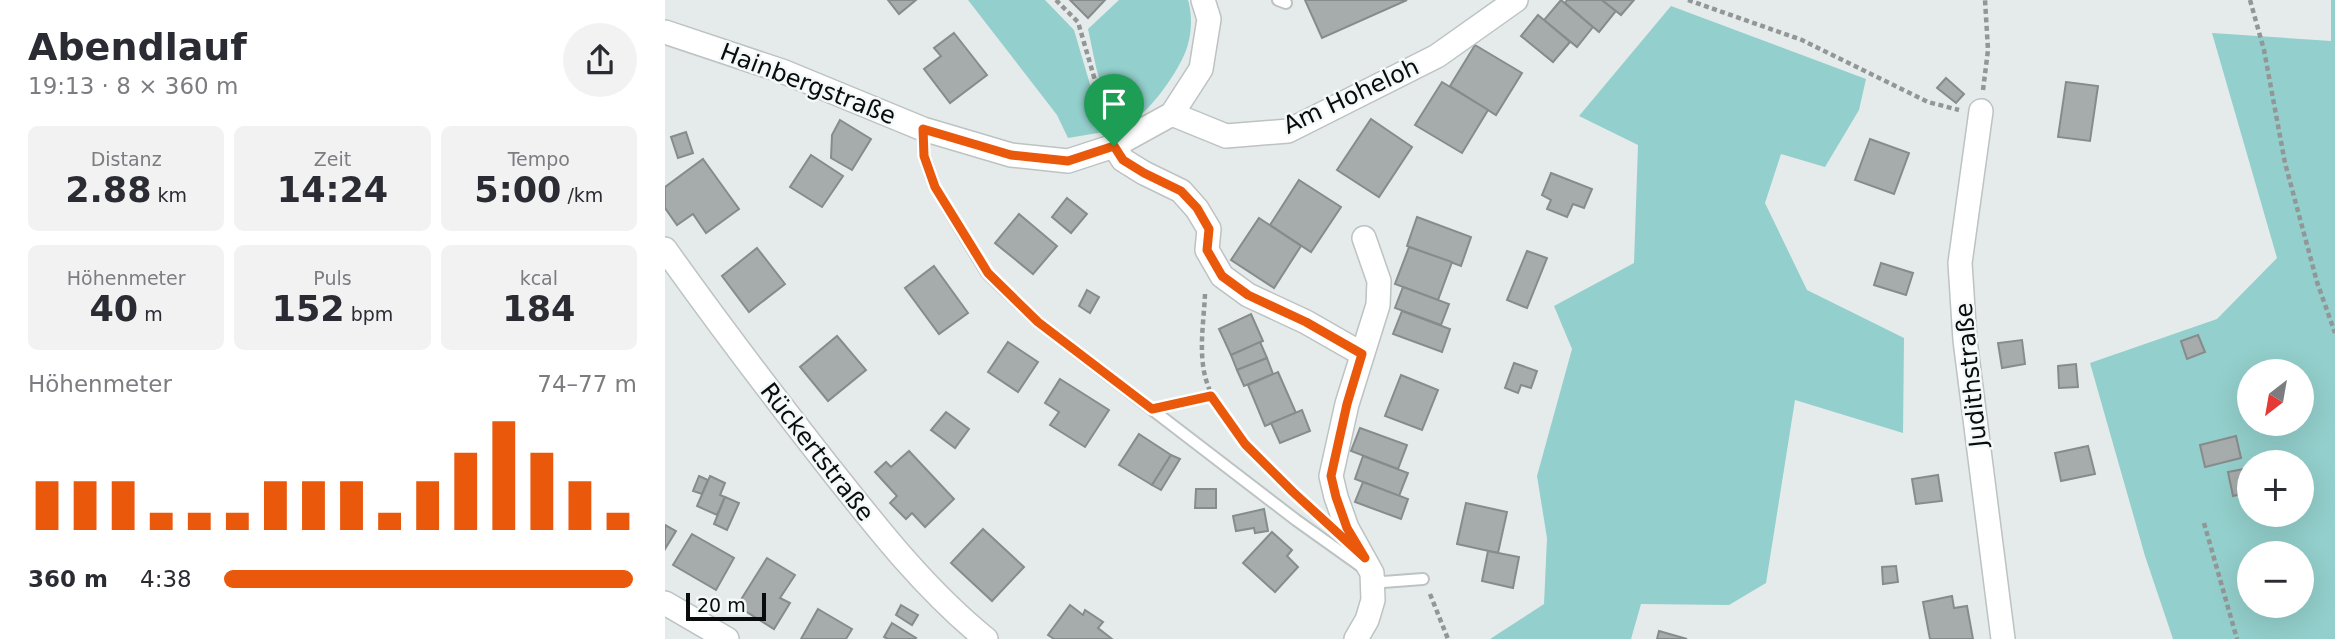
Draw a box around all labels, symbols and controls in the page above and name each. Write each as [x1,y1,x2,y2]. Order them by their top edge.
button: share [563,23,637,97]
text: Abendlauf [28,25,247,69]
street label: Hainbergstraße [716,38,900,130]
street label: Am Hoheloh [1279,52,1423,140]
text: 19:13 · 8 × 360 m [28,73,238,99]
pin [1084,74,1144,146]
icon: arrive [1095,85,1133,123]
text: Distanz [91,148,162,170]
text: Zeit [314,148,351,170]
text: Tempo [508,148,570,170]
text: 2.88 [65,170,152,210]
text: 14:24 [277,170,388,210]
text: 5:00 [474,170,561,210]
text: km [152,184,187,206]
text: /km [561,184,603,206]
text: Höhenmeter [67,267,186,289]
text: Puls [313,267,352,289]
text: kcal [520,267,558,289]
text: 40 [90,289,138,329]
text: 152 [272,289,345,329]
text: 184 [502,289,575,329]
street label: Judithstraße [1949,301,1993,451]
text: m [138,303,163,325]
text: bpm [345,303,393,325]
north arrow [2237,359,2313,436]
map controls [2237,359,2314,618]
text: Höhenmeter [28,371,172,397]
text: 74–77 m [537,371,637,397]
street label: Rückertstraße [754,377,880,527]
button: + [2237,450,2314,527]
button: − [2237,541,2314,618]
text: 360 m [28,566,108,592]
text: 4:38 [140,566,192,592]
scale bar [686,590,767,622]
text: 20 m [697,594,746,616]

